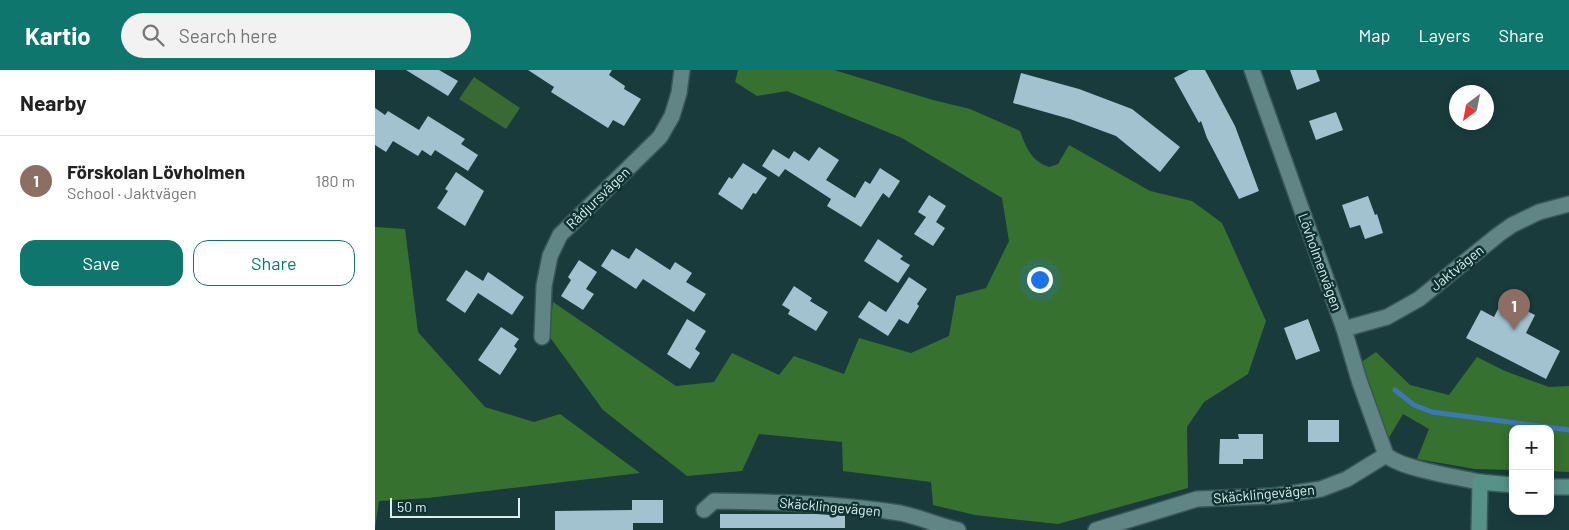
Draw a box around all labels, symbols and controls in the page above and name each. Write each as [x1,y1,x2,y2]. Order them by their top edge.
search box [121,13,471,58]
text: Kartio [25,21,91,50]
icon: search [139,21,167,49]
text: Search here [179,24,277,47]
text: Map [1358,24,1390,46]
text: Layers [1418,24,1471,46]
text: Share [1499,24,1544,46]
north arrow [1449,85,1494,130]
text: Nearby [20,90,86,115]
text: Förskolan Lövholmen [67,160,245,183]
street label: Rådjursvägen [562,163,633,232]
text: 1 [33,171,39,190]
text: 180 m [316,171,355,190]
text: School · Jaktvägen [67,183,197,202]
street label: Lövholmenvägen [1295,211,1346,313]
button: Save [20,240,183,286]
button: Share [193,240,355,286]
street label: Jaktvägen [1427,241,1487,294]
your location [1027,267,1053,293]
pin: 1 [1498,289,1530,330]
map controls [1509,425,1554,515]
button: + [1509,425,1554,470]
button: − [1509,470,1554,515]
street label: Skäcklingevägen [1213,481,1315,506]
street label: Skäcklingevägen [779,494,881,519]
scale bar [390,495,520,518]
text: 50 m [397,498,426,515]

